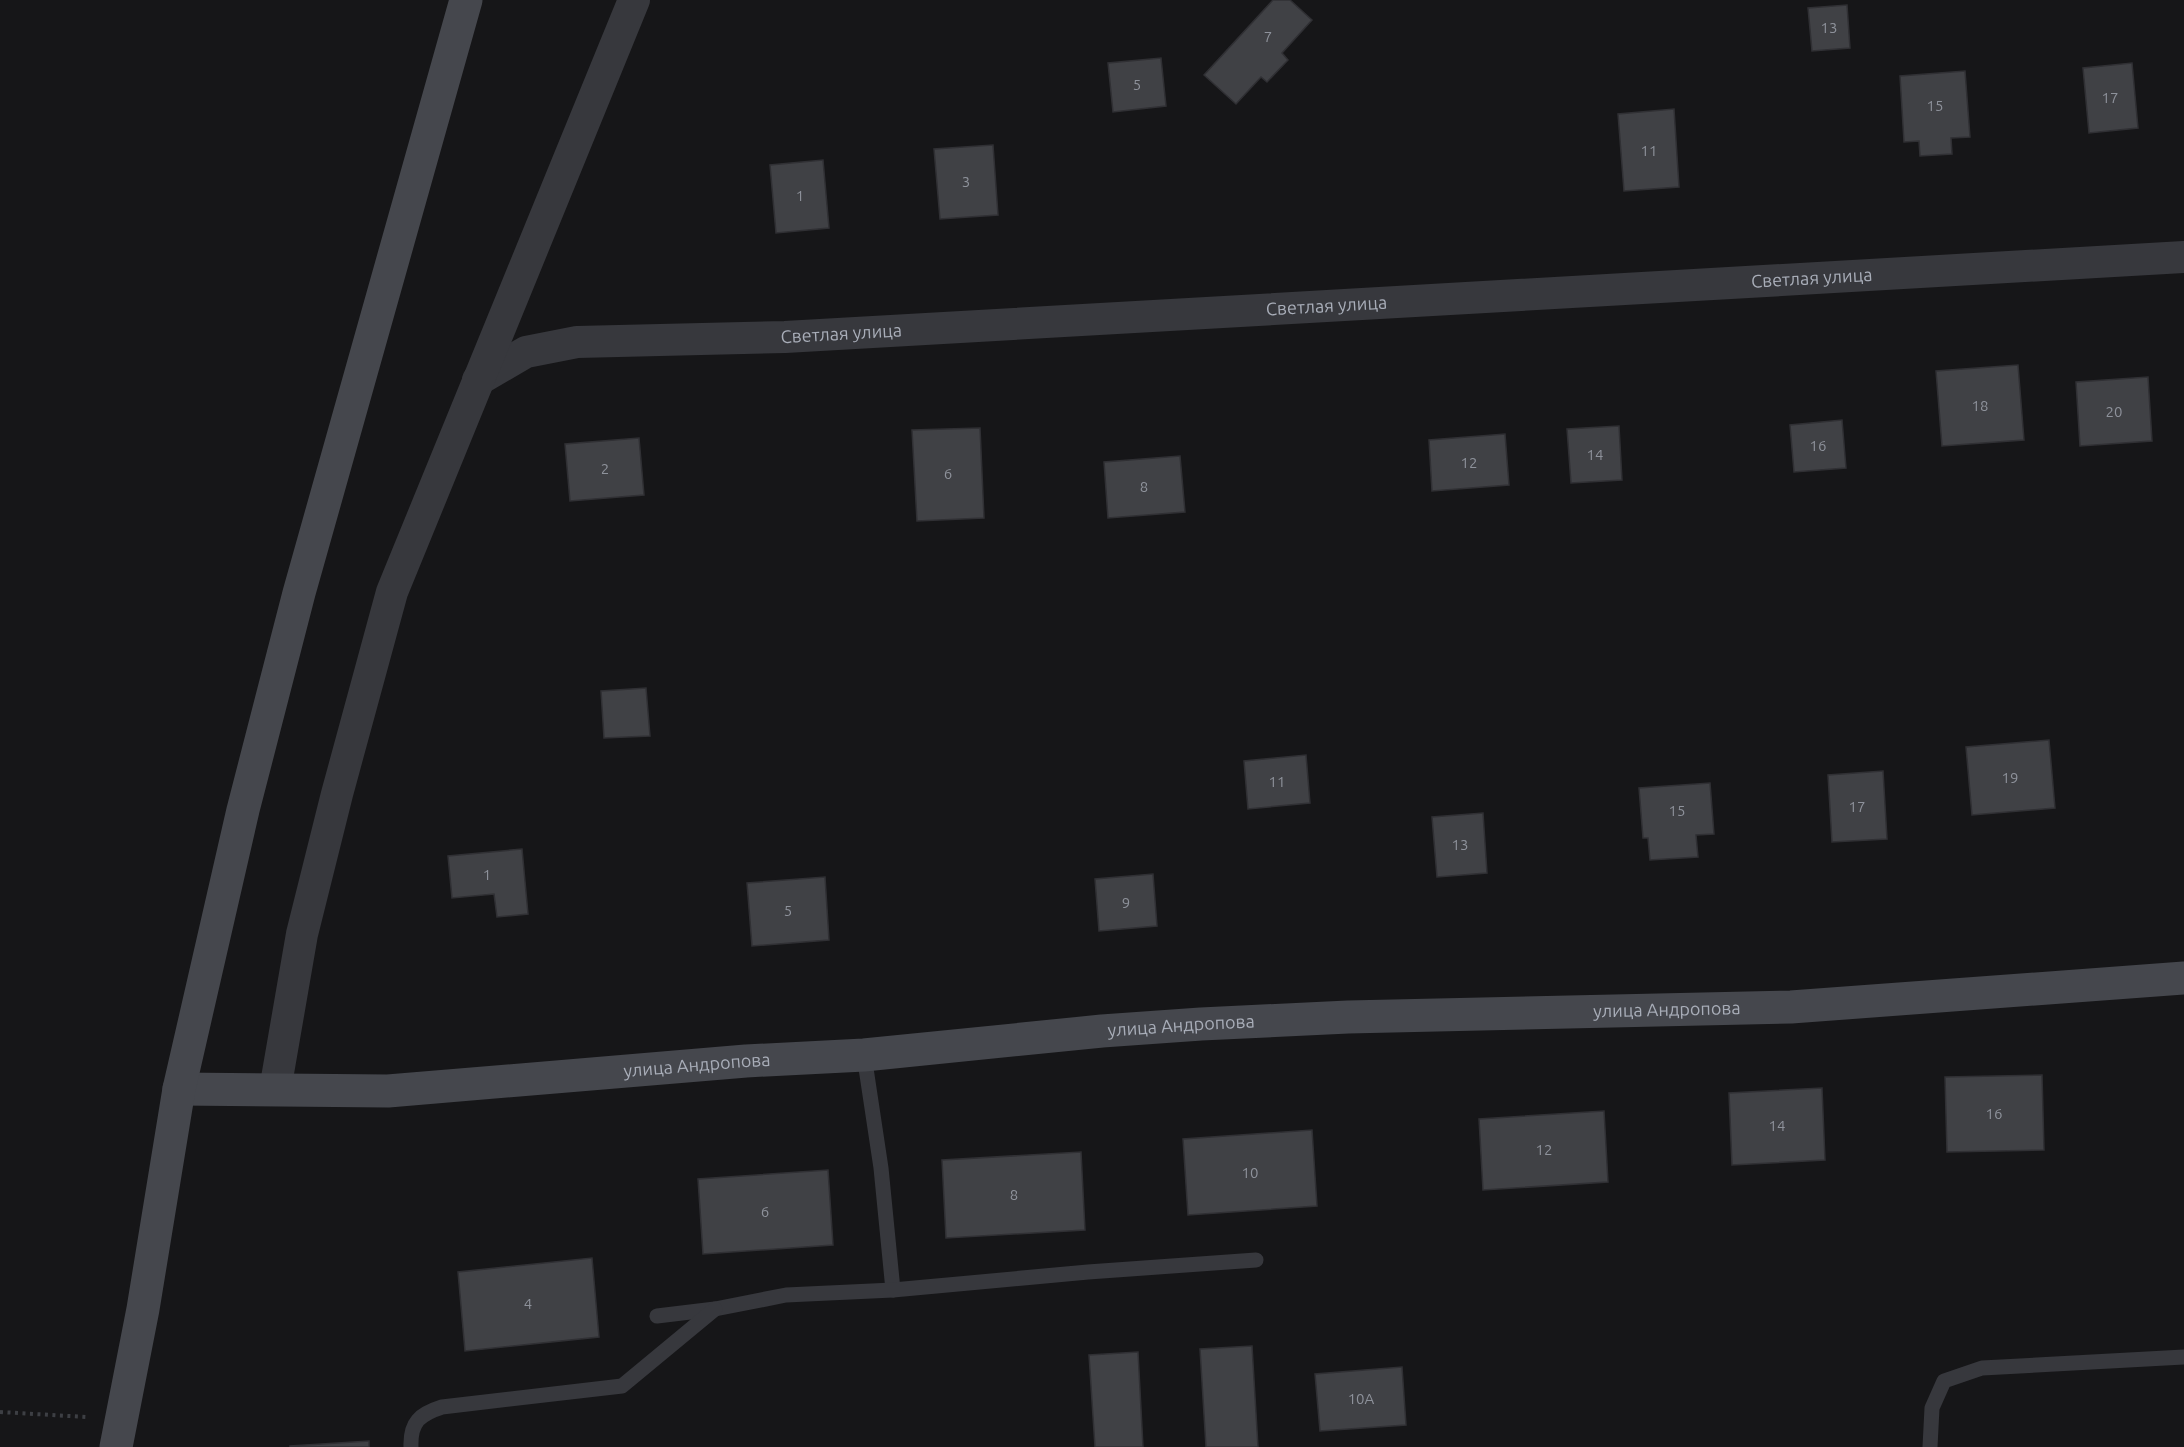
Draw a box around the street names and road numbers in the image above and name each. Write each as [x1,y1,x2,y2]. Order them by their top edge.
street label: Светлая улица [1751,264,1873,291]
street label: Светлая улица [1265,292,1388,318]
street label: Светлая улица [780,319,902,346]
street label: улица Андропова [1593,997,1741,1020]
street label: улица Андропова [1107,1010,1255,1040]
street label: улица Андропова [623,1049,771,1080]

